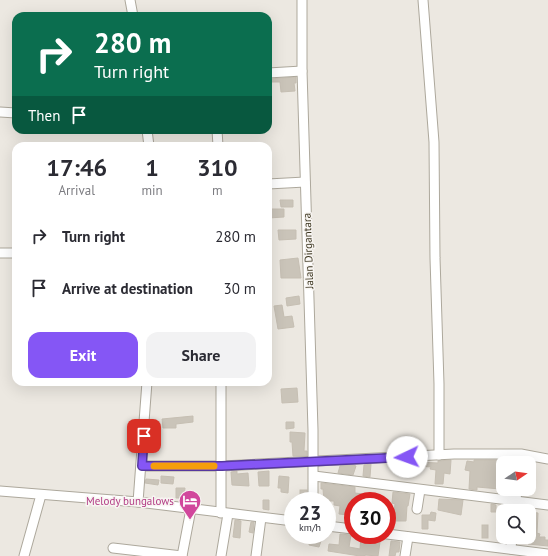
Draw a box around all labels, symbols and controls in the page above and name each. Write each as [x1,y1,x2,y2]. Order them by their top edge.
text: 280 m [94,24,171,61]
icon: right [28,28,80,80]
text: Turn right [94,60,169,83]
icon: arrive [68,104,90,126]
text: Then [28,106,60,125]
text: 17:46 [46,152,107,183]
text: 1 [145,152,159,183]
text: 310 [197,152,238,183]
text: Arrival [59,182,95,199]
text: min [141,182,163,199]
text: m [212,182,223,199]
street label: Jalan Dirgantara [300,213,316,290]
icon: right [28,225,50,247]
text: Turn right [62,227,125,246]
text: 280 m [215,227,256,246]
icon: arrive [28,277,50,299]
text: Arrive at destination [62,279,193,298]
text: 30 m [223,279,256,298]
button: Exit [28,332,138,378]
button: Share [146,332,256,378]
pin [127,419,161,453]
icon: arrive [133,425,155,447]
position arrow [386,436,428,478]
north arrow [496,456,536,496]
map controls [496,456,536,544]
hotel icon: Melody bungalows [177,488,203,521]
speed limit sign: 30 [344,492,396,544]
place label: Melody bungalows [86,494,174,508]
text: 23 [299,500,321,526]
button: search [496,504,536,544]
text: km/h [299,521,321,534]

